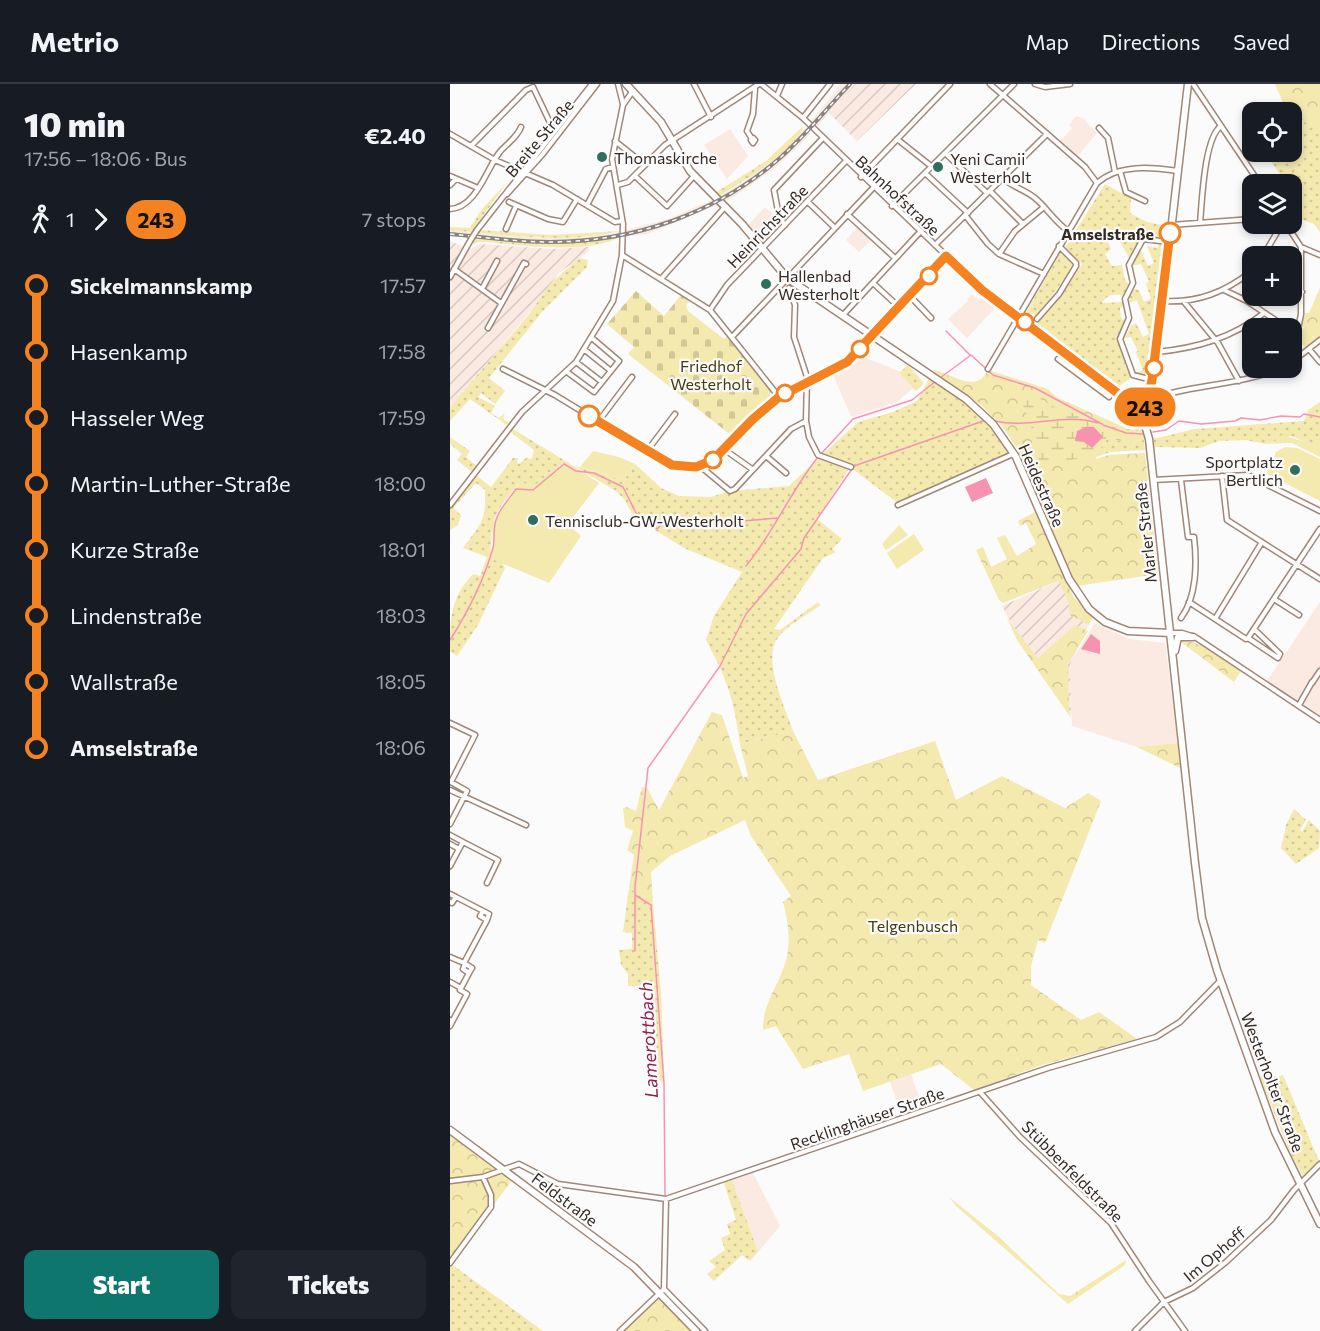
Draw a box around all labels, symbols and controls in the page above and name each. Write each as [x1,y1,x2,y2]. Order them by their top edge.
text: Metrio [30,24,119,58]
text: Map [1026,29,1069,54]
text: Directions [1102,29,1200,54]
text: Saved [1233,29,1290,54]
street label: Breite Straße [501,95,577,181]
map controls [1242,102,1302,378]
button: locate [1242,102,1302,162]
text: 10 min [24,103,125,144]
text: €2.40 [364,122,426,149]
text: 17:56 – 18:06 · Bus [24,146,187,170]
place label: Thomaskirche [614,148,717,167]
place label: Yeni Camii Westerholt [950,149,1032,186]
marker: Thomaskirche [595,150,609,164]
street label: Bahnhofstraße [852,151,944,239]
marker: Yeni Camii Westerholt [931,160,945,174]
button: layers [1242,174,1302,234]
street label: Heinrichstraße [723,181,811,271]
icon: walk [24,203,57,236]
icon: forward [84,203,117,236]
text: 1 [66,207,75,231]
text: 243 [138,207,174,232]
text: 7 stops [362,207,426,231]
marker: Amselstraße [1159,222,1181,244]
place label: Amselstraße [1061,224,1154,243]
button: + [1242,246,1302,306]
place label: Hallenbad Westerholt [778,266,860,303]
unlabelled marker [920,267,938,285]
text: Sickelmannskamp [70,272,253,299]
text: 17:57 [380,273,426,297]
marker: Hallenbad Westerholt [759,277,773,291]
unlabelled marker [1016,313,1034,331]
button: − [1242,318,1302,378]
text: Hasenkamp [70,338,188,365]
text: 17:58 [379,339,426,363]
unlabelled marker [851,340,869,358]
park label: Friedhof Westerholt [670,356,752,393]
unlabelled marker [1145,359,1163,377]
unlabelled marker [776,384,794,402]
line badge: 243 [1110,388,1180,426]
text: 243 [1127,395,1163,420]
text: Hasseler Weg [70,404,204,431]
text: 17:59 [379,405,426,429]
unlabelled marker [578,405,600,427]
street label: Heidestraße [1015,441,1069,529]
unlabelled marker [704,451,722,469]
place label: Sportplatz Bertlich [1205,452,1283,489]
marker: Sportplatz Bertlich [1288,463,1302,477]
text: Martin-Luther-Straße [70,470,291,497]
text: 18:00 [374,471,426,495]
street label: Marler Straße [1130,482,1160,584]
place label: Tennisclub-GW-Westerholt [545,511,744,530]
marker: Tennisclub-GW-Westerholt [526,513,540,527]
text: Kurze Straße [70,536,199,563]
text: 18:01 [379,537,426,561]
text: Lindenstraße [70,602,202,629]
text: 18:03 [376,603,426,627]
text: Wallstraße [70,668,178,695]
text: 18:05 [376,669,426,693]
text: Amselstraße [70,734,198,761]
text: 18:06 [375,735,426,759]
park label: Telgenbusch [868,916,958,935]
water label: Lamerottbach [634,981,662,1099]
street label: Westerholter Straße [1238,1010,1308,1154]
street label: Recklinghäuser Straße [788,1083,946,1153]
street label: Stübbenfeldstraße [1018,1116,1128,1226]
street label: Feldstraße [528,1168,602,1230]
street label: Im Ophoff [1179,1222,1249,1285]
button: Start [24,1250,219,1319]
button: Tickets [231,1250,426,1319]

